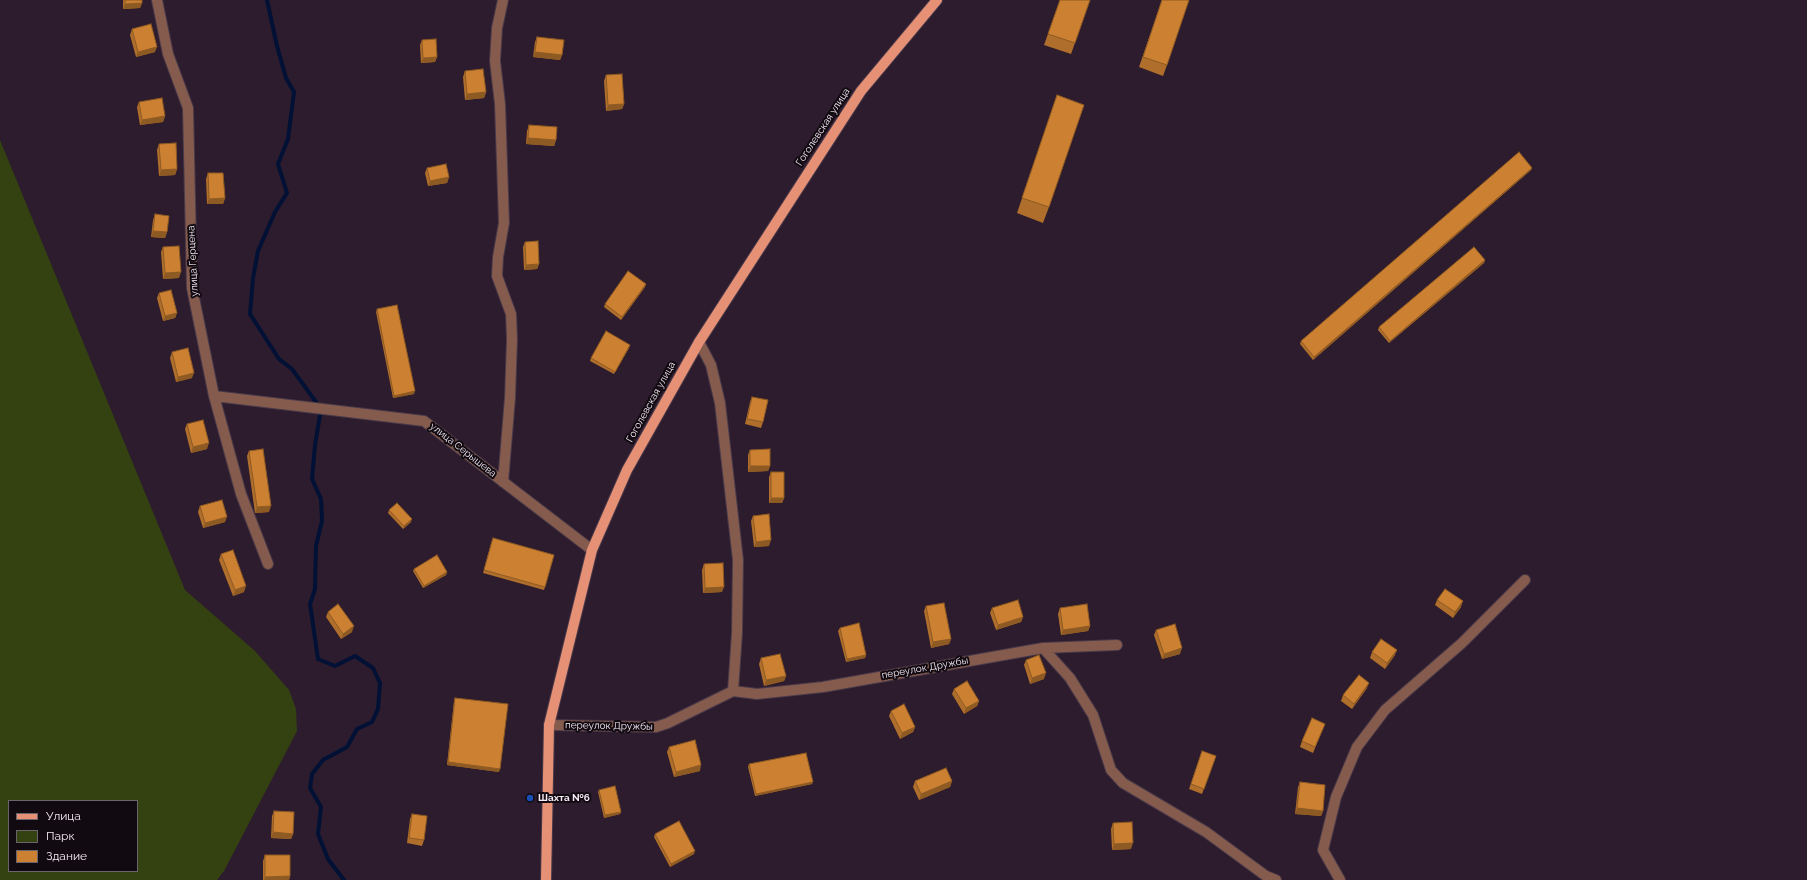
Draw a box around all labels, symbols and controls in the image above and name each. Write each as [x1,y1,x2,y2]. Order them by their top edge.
street label: Гоголевская улица [793,86,853,168]
street label: улица Герцена [185,225,201,297]
street label: Гоголевская улица [624,360,678,444]
street label: улица Серышева [427,420,499,480]
street label: переулок Дружбы [881,654,969,682]
street label: переулок Дружбы [565,719,653,733]
place label: Шахта №6 [538,792,590,804]
marker: Шахта №6 [525,793,535,803]
legend [8,800,138,872]
text: Улица [46,809,81,823]
text: Парк [46,829,75,843]
text: Здание [46,849,87,863]

